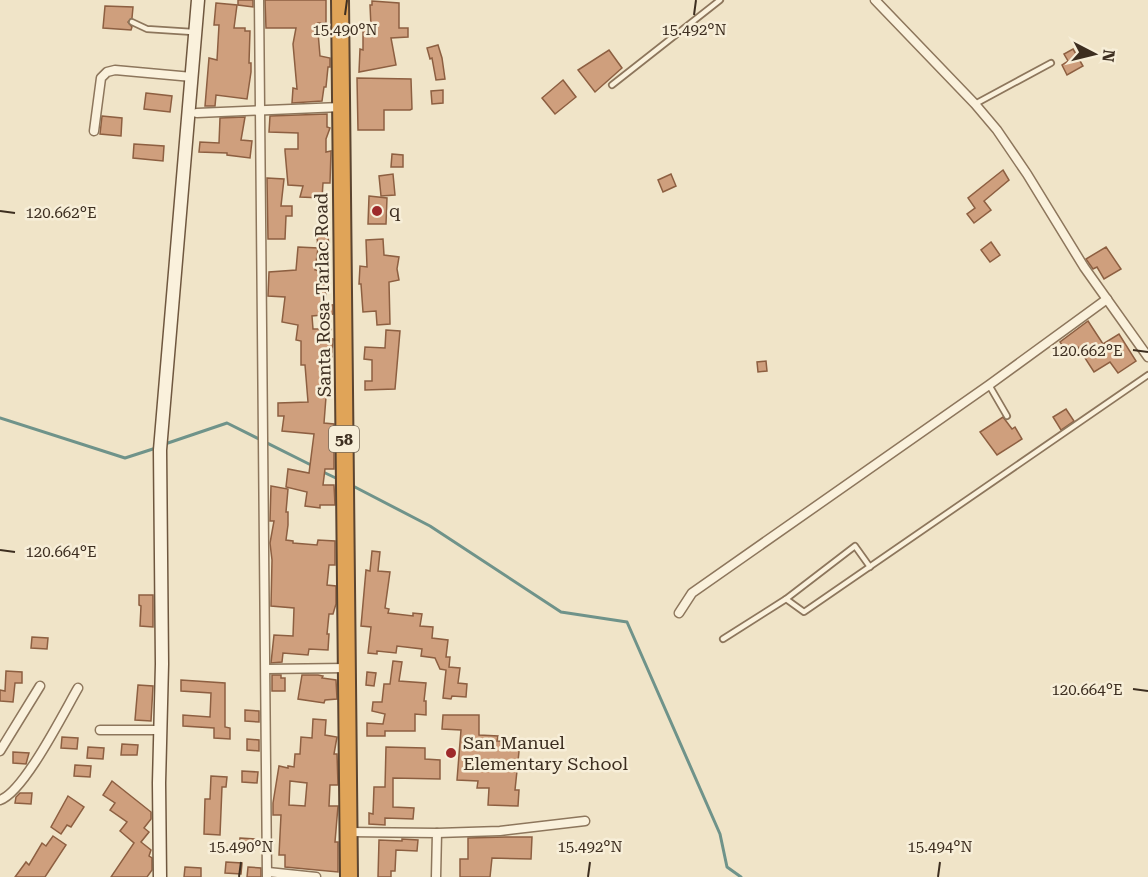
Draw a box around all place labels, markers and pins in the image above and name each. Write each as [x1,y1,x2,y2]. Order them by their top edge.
place label: q [389,200,401,221]
marker: q [370,204,384,218]
place label: San Manuel Elementary School [463,732,628,774]
marker: San Manuel Elementary School [444,746,458,760]

